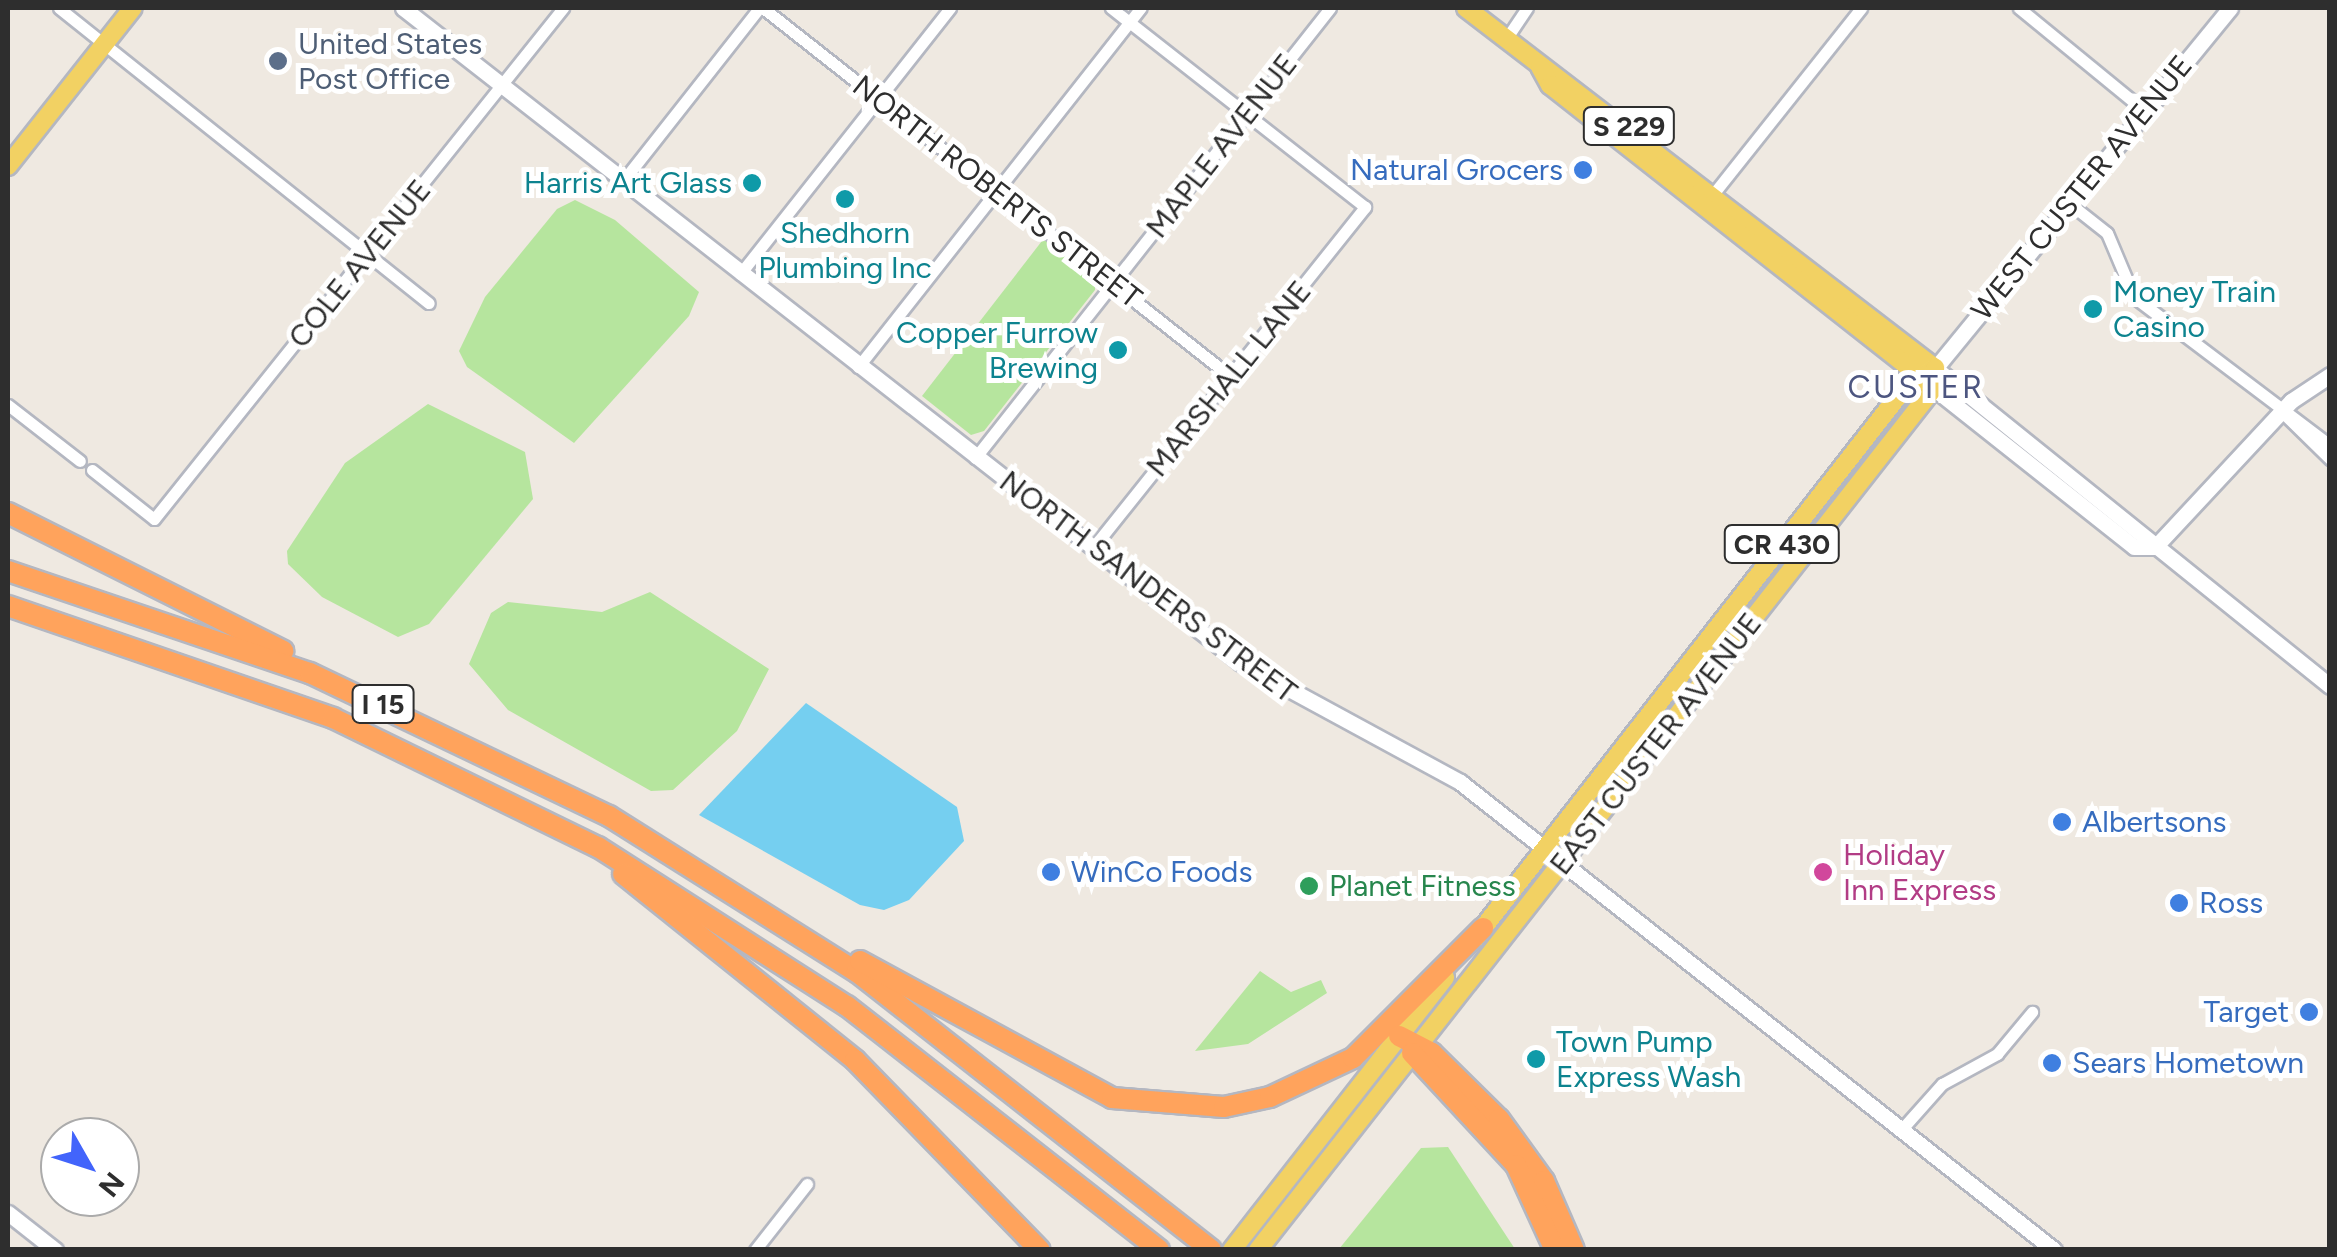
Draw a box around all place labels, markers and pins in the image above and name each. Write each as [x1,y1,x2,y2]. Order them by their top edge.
place label: United States Post Office [298,26,482,96]
marker: United States Post Office [267,50,289,72]
place label: Natural Grocers [1350,152,1563,188]
marker: Natural Grocers [1572,159,1594,181]
place label: Harris Art Glass [524,165,732,201]
marker: Harris Art Glass [741,172,763,194]
marker: Shedhorn Plumbing Inc [834,188,856,210]
place label: Shedhorn Plumbing Inc [758,215,932,286]
place label: Money Train Casino [2113,274,2276,344]
marker: Money Train Casino [2082,298,2104,320]
place label: Copper Furrow Brewing [896,315,1098,386]
marker: Copper Furrow Brewing [1107,339,1129,361]
place label: Albertsons [2082,804,2226,840]
marker: Albertsons [2051,811,2073,833]
place label: Holiday Inn Express [1843,837,1996,908]
place label: WinCo Foods [1071,854,1252,890]
marker: WinCo Foods [1040,861,1062,883]
marker: Holiday Inn Express [1812,861,1834,883]
place label: Planet Fitness [1329,868,1516,904]
marker: Planet Fitness [1298,875,1320,897]
place label: Ross [2199,885,2263,921]
marker: Ross [2168,892,2190,914]
place label: Target [2204,994,2289,1030]
marker: Target [2298,1001,2320,1023]
place label: Town Pump Express Wash [1556,1024,1741,1094]
place label: Sears Hometown [2072,1045,2304,1081]
marker: Town Pump Express Wash [1525,1048,1547,1070]
marker: Sears Hometown [2041,1052,2063,1074]

